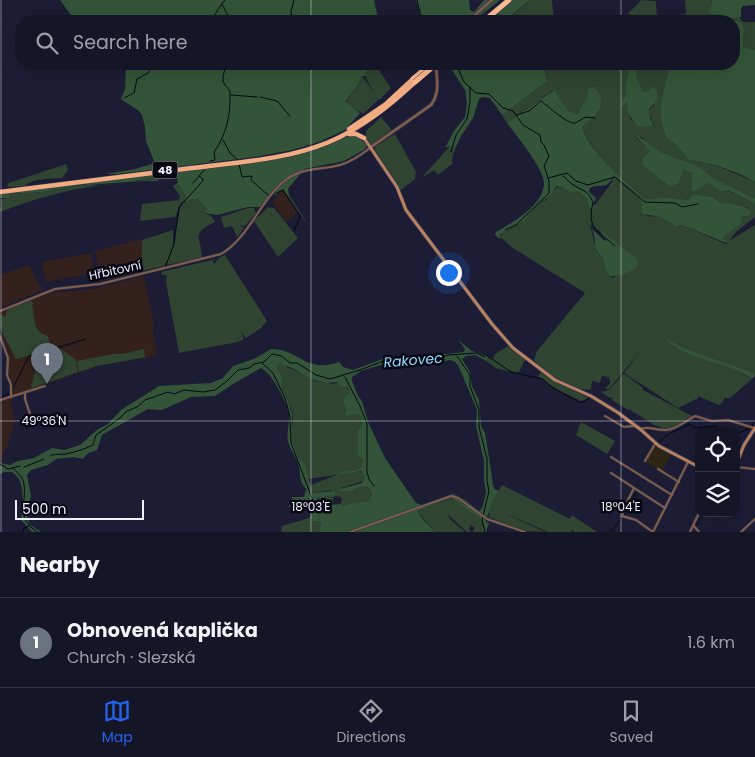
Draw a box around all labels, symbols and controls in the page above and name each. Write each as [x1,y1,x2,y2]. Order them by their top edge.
search box [15,15,740,70]
icon: search [33,29,61,57]
text: Search here [73,29,187,56]
road number: 48 [152,162,178,178]
street label: Hřbitovní [87,256,143,284]
your location [436,260,462,286]
pin: 1 [31,343,63,384]
water label: Rakovec [383,347,444,373]
text: 49°36'N [21,412,67,429]
map controls [695,427,740,517]
button: locate [695,427,740,472]
button: layers [695,472,740,517]
scale bar [15,497,144,520]
text: 18°03'E [291,498,331,515]
text: 18°04'E [601,498,641,515]
text: 500 m [22,499,67,519]
text: Nearby [20,550,100,579]
text: Obnovená kaplička [67,617,258,644]
text: 1 [33,631,39,654]
text: 1.6 km [687,631,735,654]
text: Church · Slezská [67,646,196,669]
tab: Map [102,697,133,748]
tab: Directions [336,697,406,748]
tab: Saved [609,697,653,748]

